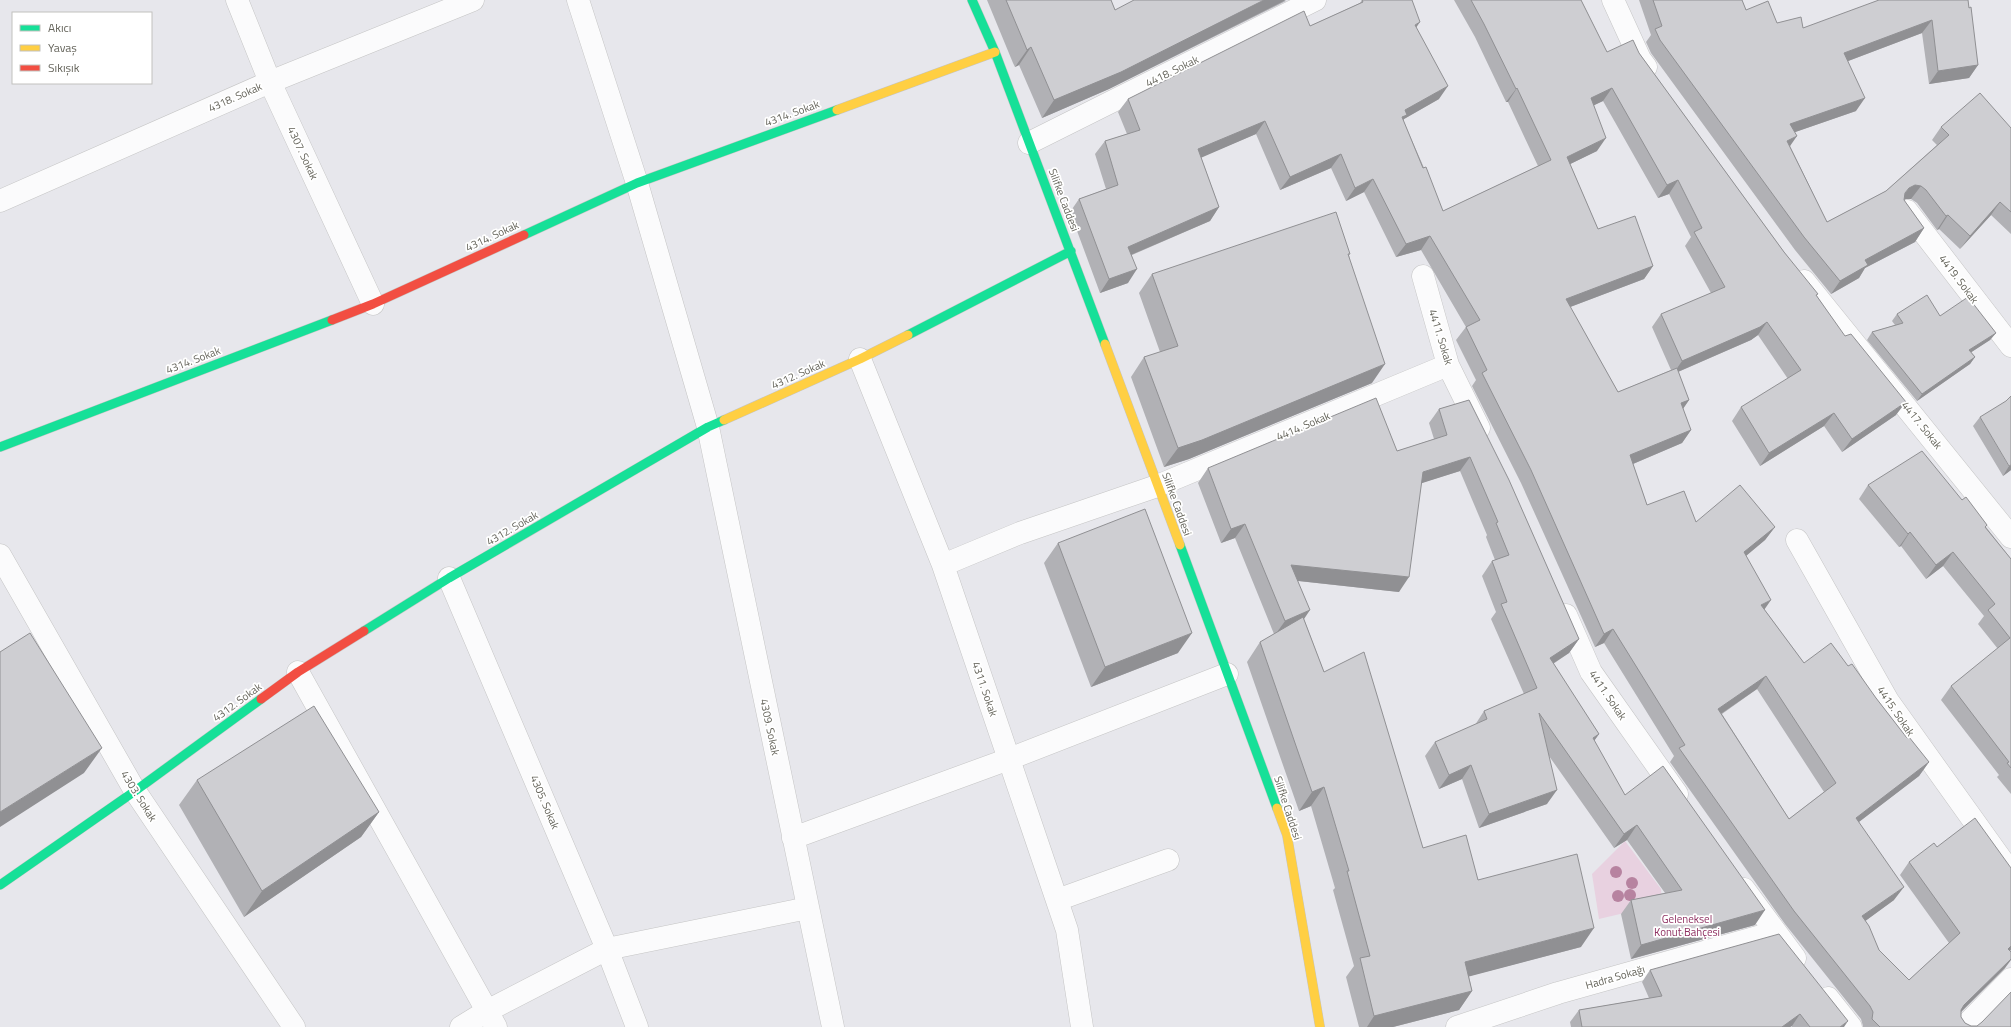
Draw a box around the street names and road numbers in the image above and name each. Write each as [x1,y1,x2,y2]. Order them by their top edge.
street label: 4418. Sokak [1143,51,1202,91]
street label: 4318. Sokak [206,78,265,116]
street label: 4314. Sokak [762,95,822,130]
street label: 4307. Sokak [284,124,323,183]
street label: Silifke Caddesi [1045,166,1083,234]
street label: 4314. Sokak [463,216,522,255]
street label: 4419. Sokak [1935,251,1983,307]
street label: 4411. Sokak [1425,307,1457,367]
street label: 4314. Sokak [163,342,223,378]
street label: 4312. Sokak [769,355,828,393]
street label: 4417. Sokak [1898,398,1947,453]
street label: 4414. Sokak [1274,407,1333,445]
street label: Silifke Caddesi [1158,470,1196,538]
street label: 4312. Sokak [483,506,541,549]
street label: 4311. Sokak [968,659,1002,719]
street label: 4411. Sokak [1585,667,1631,724]
street label: 4312. Sokak [209,678,265,725]
street label: 4415. Sokak [1873,683,1919,740]
street label: 4309. Sokak [756,697,784,757]
street label: 4303. Sokak [117,767,161,825]
street label: 4305. Sokak [526,773,564,832]
street label: Silifke Caddesi [1270,774,1306,842]
street label: Hadra Sokağı [1583,961,1647,993]

